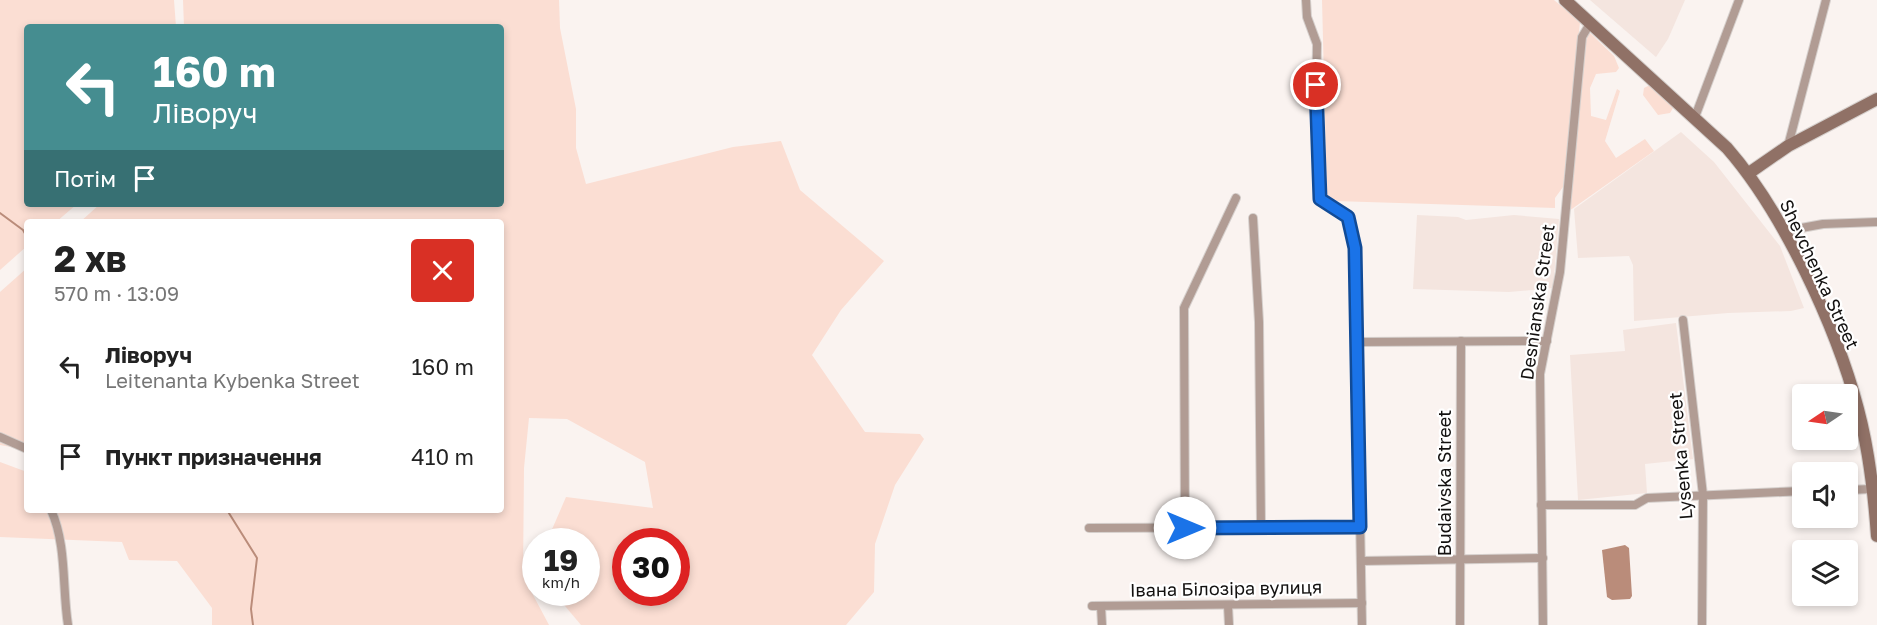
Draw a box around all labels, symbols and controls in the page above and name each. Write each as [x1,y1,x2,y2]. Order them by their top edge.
text: 160 m [153,46,276,96]
icon: left [54,48,132,126]
pin [1290,59,1341,110]
icon: arrive [1299,68,1332,101]
text: Ліворуч [153,97,257,129]
icon: arrive [128,162,161,195]
text: Потім [54,165,116,192]
street label: Shevchenka Street [1776,196,1864,352]
street label: Desnianska Street [1515,223,1559,381]
text: 2 хв [54,237,127,280]
button: close [411,239,474,302]
text: 570 m · 13:09 [54,281,179,305]
text: Ліворуч [105,341,192,368]
icon: left [54,350,87,383]
text: 160 m [411,353,474,380]
text: Leitenanta Kybenka Street [105,368,360,392]
north arrow [1792,384,1858,450]
map controls [1792,384,1858,606]
street label: Lysenka Street [1663,391,1697,521]
street label: Budaivska Street [1433,410,1455,556]
icon: arrive [54,440,87,473]
text: Пункт призначення [105,443,322,470]
text: 410 m [411,443,474,470]
button: sound [1792,462,1858,528]
position arrow [1153,496,1217,560]
speed limit sign: 30 [612,528,690,606]
button: layers [1792,540,1858,606]
text: 19 [544,542,578,578]
text: km/h [542,573,580,591]
street label: Івана Білозіра вулиця [1130,575,1322,601]

